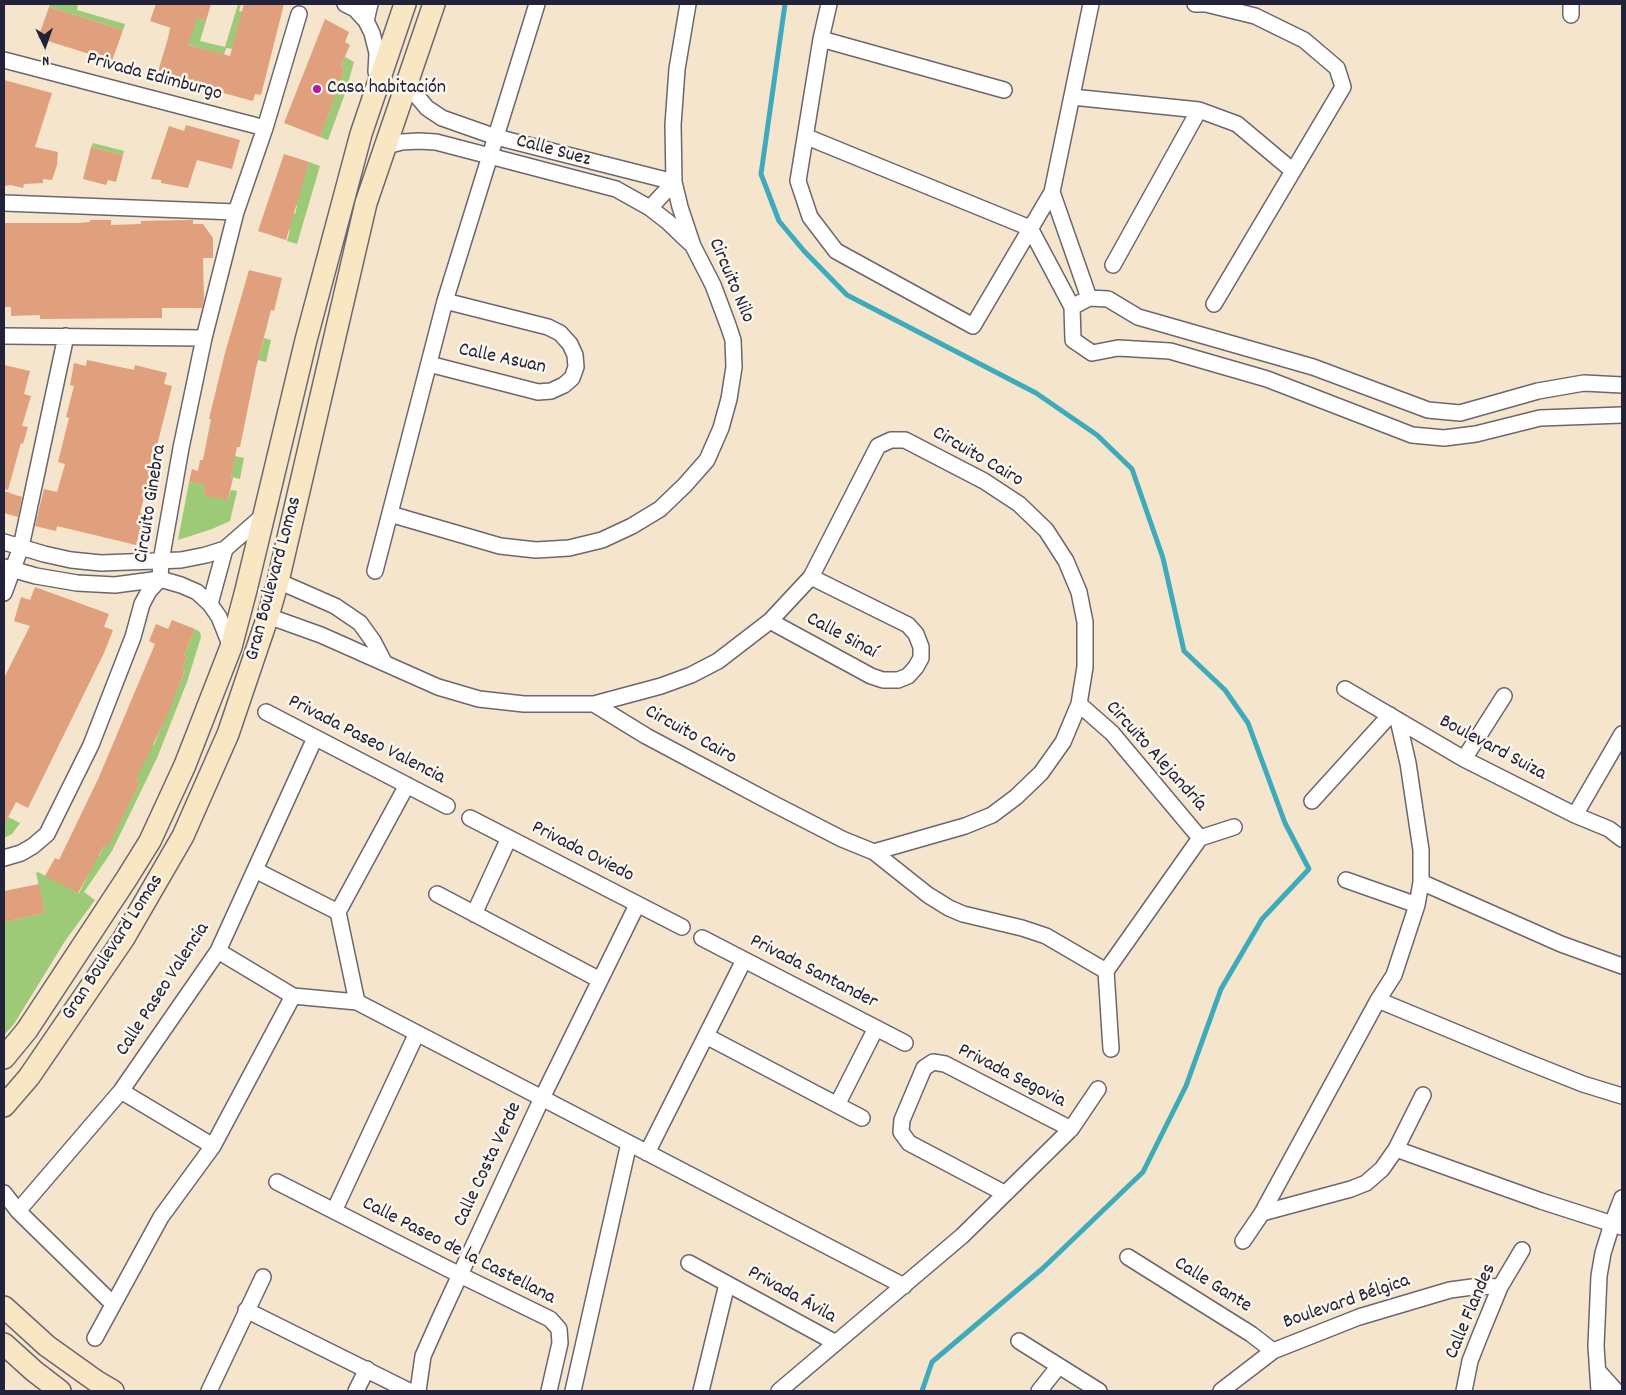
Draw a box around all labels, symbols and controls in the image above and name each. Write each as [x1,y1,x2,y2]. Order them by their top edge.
north arrow [20,20,70,70]
street label: Privada Edimburgo [84,48,224,108]
text: N [42,50,50,70]
place label: Casa habitación [327,77,446,101]
marker: Casa habitación [311,83,323,95]
street label: Calle Suez [513,131,593,173]
street label: Circuito Nilo [701,235,759,327]
street label: Calle Asuan [456,339,548,381]
street label: Circuito Cairo [927,422,1027,494]
street label: Circuito Ginebra [131,443,173,565]
street label: Gran Boulevard Lomas [242,494,308,664]
street label: Calle Sinaí [801,608,881,666]
street label: Privada Paseo Valencia [283,691,449,791]
street label: Circuito Alejandría [1099,697,1211,817]
street label: Circuito Cairo [640,701,740,771]
street label: Boulevard Suiza [1434,711,1550,787]
street label: Privada Oviedo [527,817,637,889]
street label: Gran Boulevard Lomas [58,871,170,1025]
street label: Calle Paseo Valencia [112,919,216,1061]
street label: Privada Santander [745,930,881,1016]
street label: Privada Segovia [953,1040,1069,1114]
street label: Calle Costa Verde [450,1099,528,1231]
street label: Calle Paseo de la Castellana [357,1193,559,1311]
street label: Calle Gante [1169,1253,1255,1319]
street label: Calle Flandes [1441,1261,1503,1363]
street label: Privada Ávila [742,1262,840,1330]
street label: Boulevard Bélgica [1281,1270,1413,1336]

